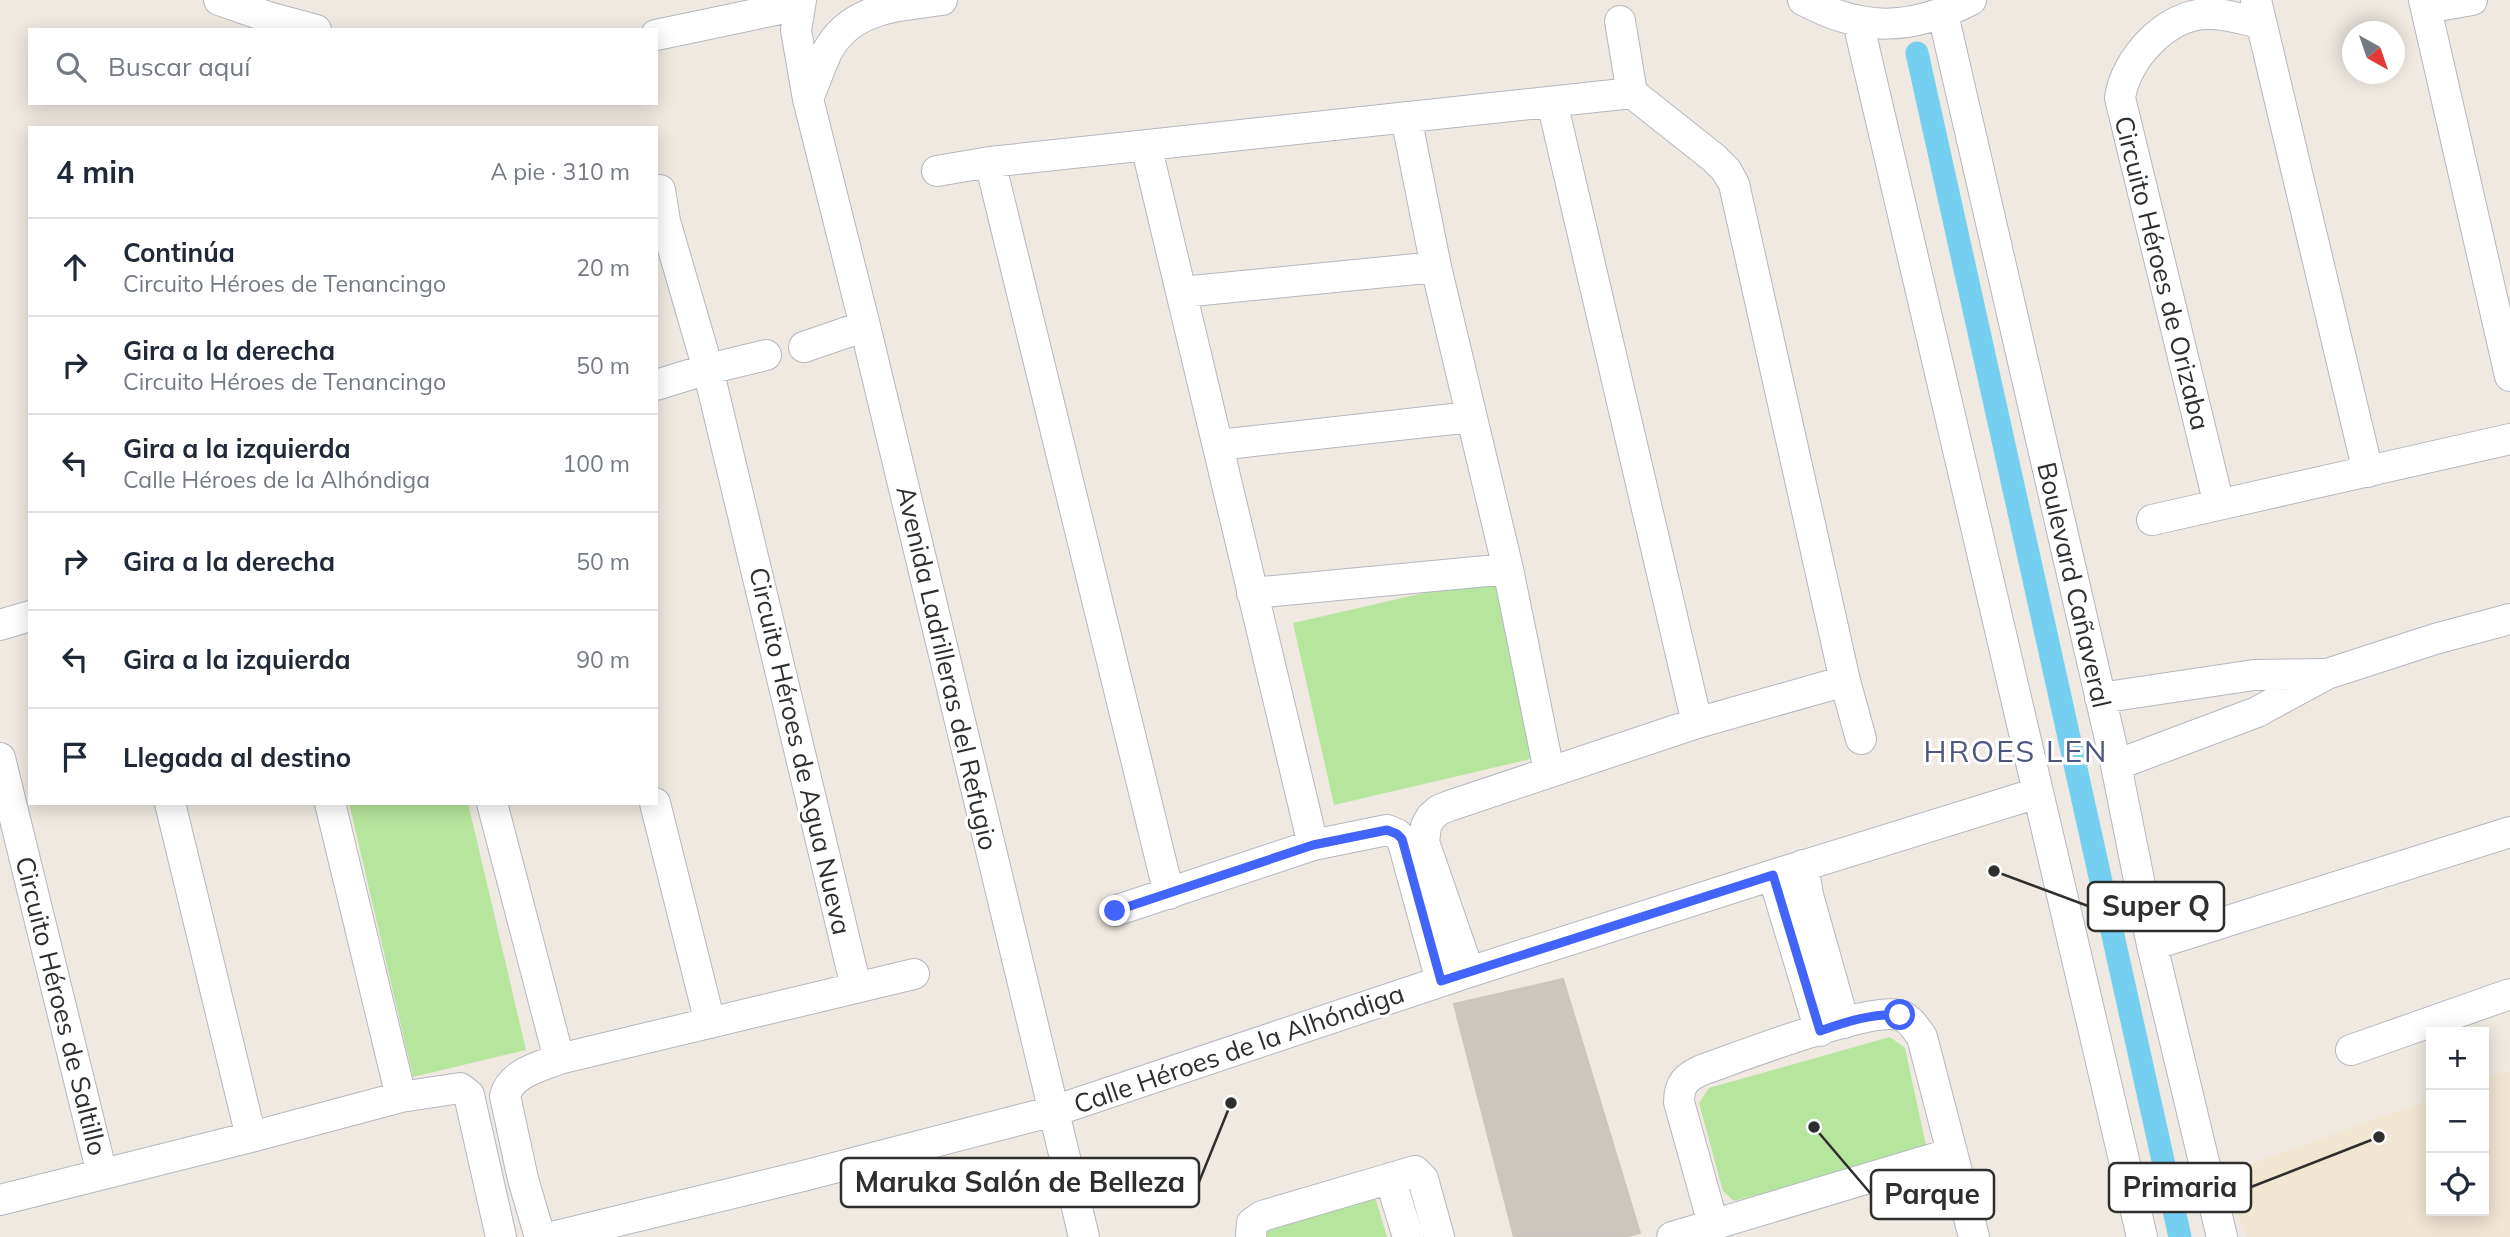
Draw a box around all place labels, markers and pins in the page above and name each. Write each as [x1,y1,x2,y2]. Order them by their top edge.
callout: Super Q [2088,882,2224,931]
callout: Maruka Salón de Belleza [841,1158,1199,1207]
callout: Primaria [2109,1163,2251,1212]
callout: Parque [1871,1170,1994,1219]

